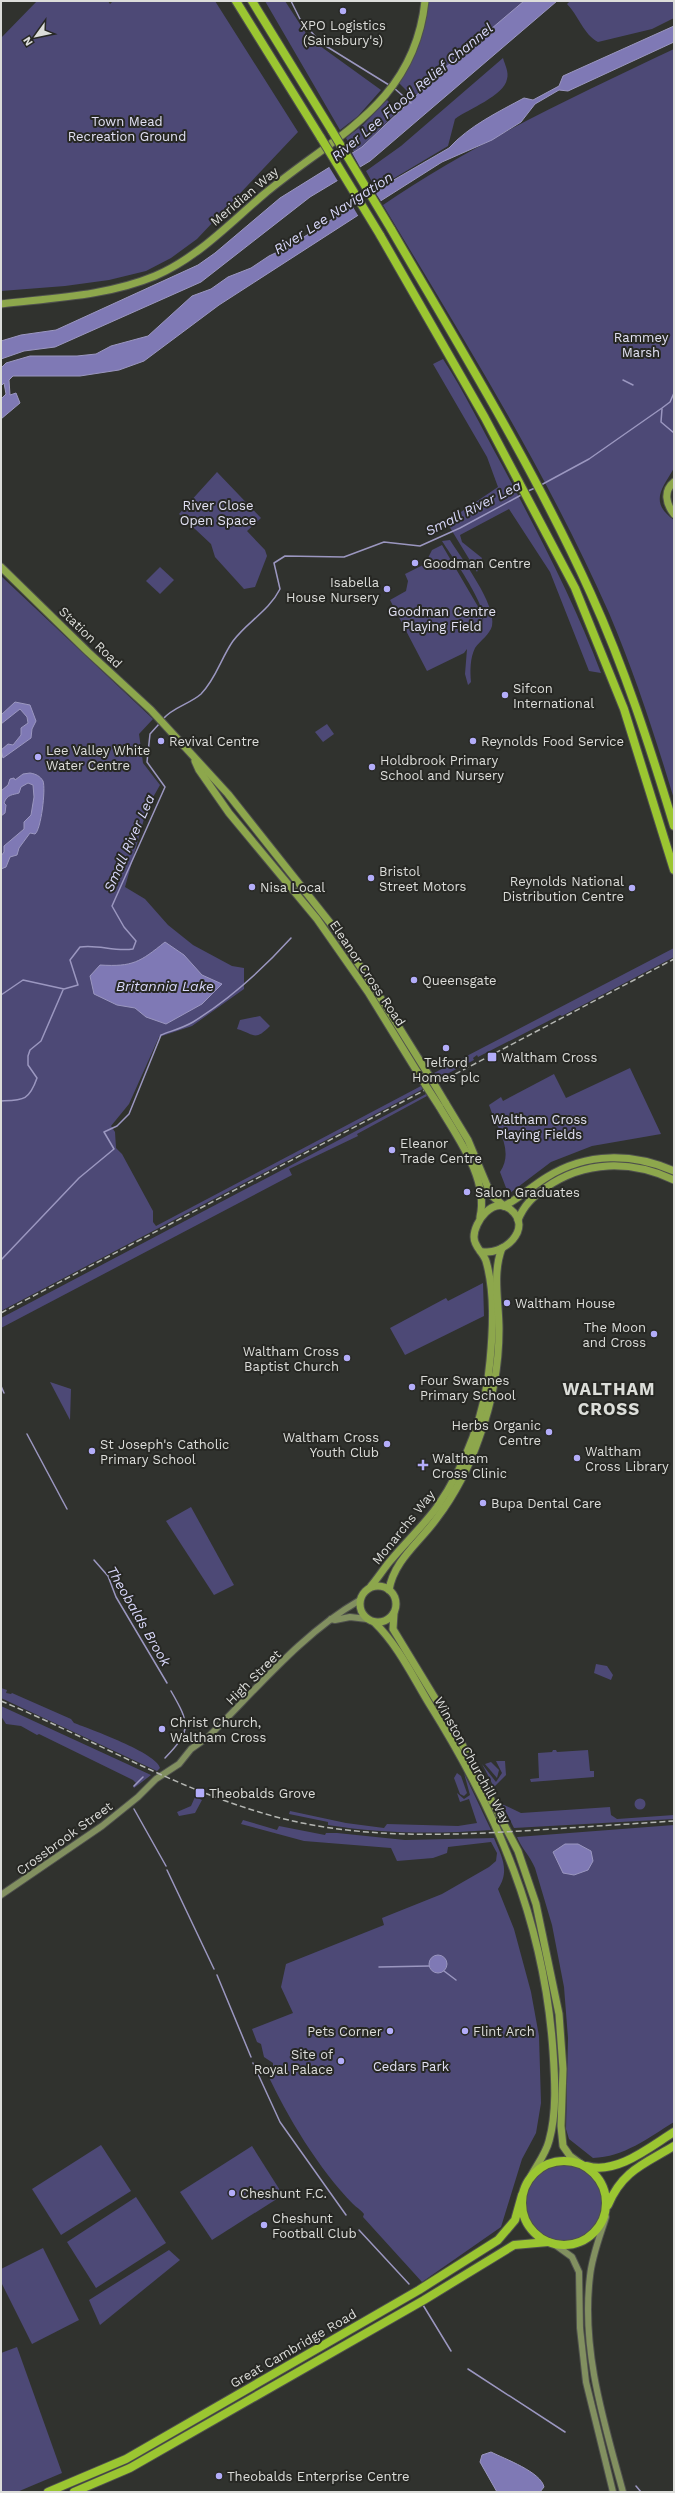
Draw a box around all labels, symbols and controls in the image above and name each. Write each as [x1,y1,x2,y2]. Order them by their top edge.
marker: XPO Logistics (Sainsbury's) [338,6,348,16]
north arrow [16,16,56,56]
place label: XPO Logistics (Sainsbury's) [300,18,386,48]
water label: River Lee Flood Relief Channel [328,20,496,164]
text: N [20,34,36,48]
park label: Town Mead Recreation Ground [68,114,186,144]
street label: Meridian Way [207,163,282,229]
water label: River Lee Navigation [271,169,395,257]
park label: Rammey Marsh [614,330,669,360]
water label: Small River Lea [423,477,524,539]
park label: River Close Open Space [180,498,256,528]
place label: Goodman Centre [423,556,531,571]
marker: Goodman Centre [410,558,420,568]
place label: Isabella House Nursery [286,575,380,605]
marker: Isabella House Nursery [382,584,392,594]
street label: Station Road [56,604,125,671]
park label: Goodman Centre Playing Field [388,604,496,634]
place label: Sifcon International [513,681,594,711]
marker: Sifcon International [500,690,510,700]
place label: Revival Centre [169,734,259,749]
place label: Reynolds Food Service [481,734,624,749]
marker: Revival Centre [156,736,166,746]
marker: Reynolds Food Service [468,736,478,746]
place label: Lee Valley White Water Centre [46,743,150,773]
marker: Lee Valley White Water Centre [33,752,43,762]
place label: Holdbrook Primary School and Nursery [380,753,504,783]
marker: Holdbrook Primary School and Nursery [367,762,377,772]
water label: Small River Lea [100,791,158,894]
place label: Bristol Street Motors [379,864,467,894]
marker: Bristol Street Motors [366,873,376,883]
place label: Reynolds National Distribution Centre [502,874,624,904]
place label: Nisa Local [260,880,325,895]
marker: Nisa Local [247,882,257,892]
marker: Reynolds National Distribution Centre [627,883,637,893]
street label: Eleanor Cross Road [327,918,409,1029]
place label: Queensgate [422,973,497,988]
marker: Queensgate [409,975,419,985]
water label: Britannia Lake [116,978,214,994]
marker: Telford Homes plc [441,1043,451,1053]
place label: Waltham Cross [501,1050,597,1065]
marker: Waltham Cross [486,1051,498,1063]
place label: Telford Homes plc [412,1055,480,1085]
park label: Waltham Cross Playing Fields [491,1112,587,1142]
place label: Eleanor Trade Centre [400,1136,482,1166]
marker: Eleanor Trade Centre [387,1145,397,1155]
place label: Salon Graduates [475,1185,580,1200]
marker: Salon Graduates [462,1187,472,1197]
place label: Waltham House [515,1296,615,1311]
marker: Waltham House [502,1298,512,1308]
place label: The Moon and Cross [582,1320,646,1350]
marker: The Moon and Cross [649,1329,659,1339]
place label: Waltham Cross Baptist Church [243,1344,339,1374]
marker: Waltham Cross Baptist Church [342,1353,352,1363]
place label: Four Swannes Primary School [420,1373,516,1403]
district label: WALTHAM CROSS [562,1379,656,1419]
marker: Four Swannes Primary School [407,1382,417,1392]
place label: Herbs Organic Centre [452,1418,541,1448]
marker: Herbs Organic Centre [544,1427,554,1437]
place label: Waltham Cross Youth Club [283,1430,379,1460]
place label: St Joseph's Catholic Primary School [100,1437,229,1467]
marker: Waltham Cross Youth Club [382,1439,392,1449]
place label: Waltham Cross Library [585,1444,669,1474]
marker: St Joseph's Catholic Primary School [87,1446,97,1456]
place label: Waltham Cross Clinic [432,1451,507,1481]
marker: Waltham Cross Library [572,1453,582,1463]
marker: Waltham Cross Clinic [417,1459,429,1471]
street label: Monarchs Way [369,1487,438,1567]
place label: Bupa Dental Care [491,1496,602,1511]
marker: Bupa Dental Care [478,1498,488,1508]
water label: Theobalds Brook [104,1563,174,1669]
street label: High Street [223,1646,284,1708]
street label: Winston Churchill Way [431,1694,514,1827]
place label: Christ Church, Waltham Cross [170,1715,266,1745]
marker: Christ Church, Waltham Cross [157,1724,167,1734]
place label: Theobalds Grove [209,1786,315,1801]
marker: Theobalds Grove [194,1787,206,1799]
street label: Crossbrook Street [13,1798,116,1878]
place label: Pets Corner [307,2024,382,2039]
place label: Flint Arch [473,2024,535,2039]
marker: Pets Corner [385,2026,395,2036]
marker: Flint Arch [460,2026,470,2036]
place label: Site of Royal Palace [254,2047,333,2077]
marker: Site of Royal Palace [336,2056,346,2066]
park label: Cedars Park [373,2059,450,2074]
place label: Cheshunt F.C. [240,2186,327,2201]
marker: Cheshunt F.C. [227,2188,237,2198]
place label: Cheshunt Football Club [272,2211,357,2241]
marker: Cheshunt Football Club [259,2220,269,2230]
street label: Great Cambridge Road [227,2306,359,2391]
place label: Theobalds Enterprise Centre [227,2469,409,2484]
marker: Theobalds Enterprise Centre [214,2471,224,2481]

